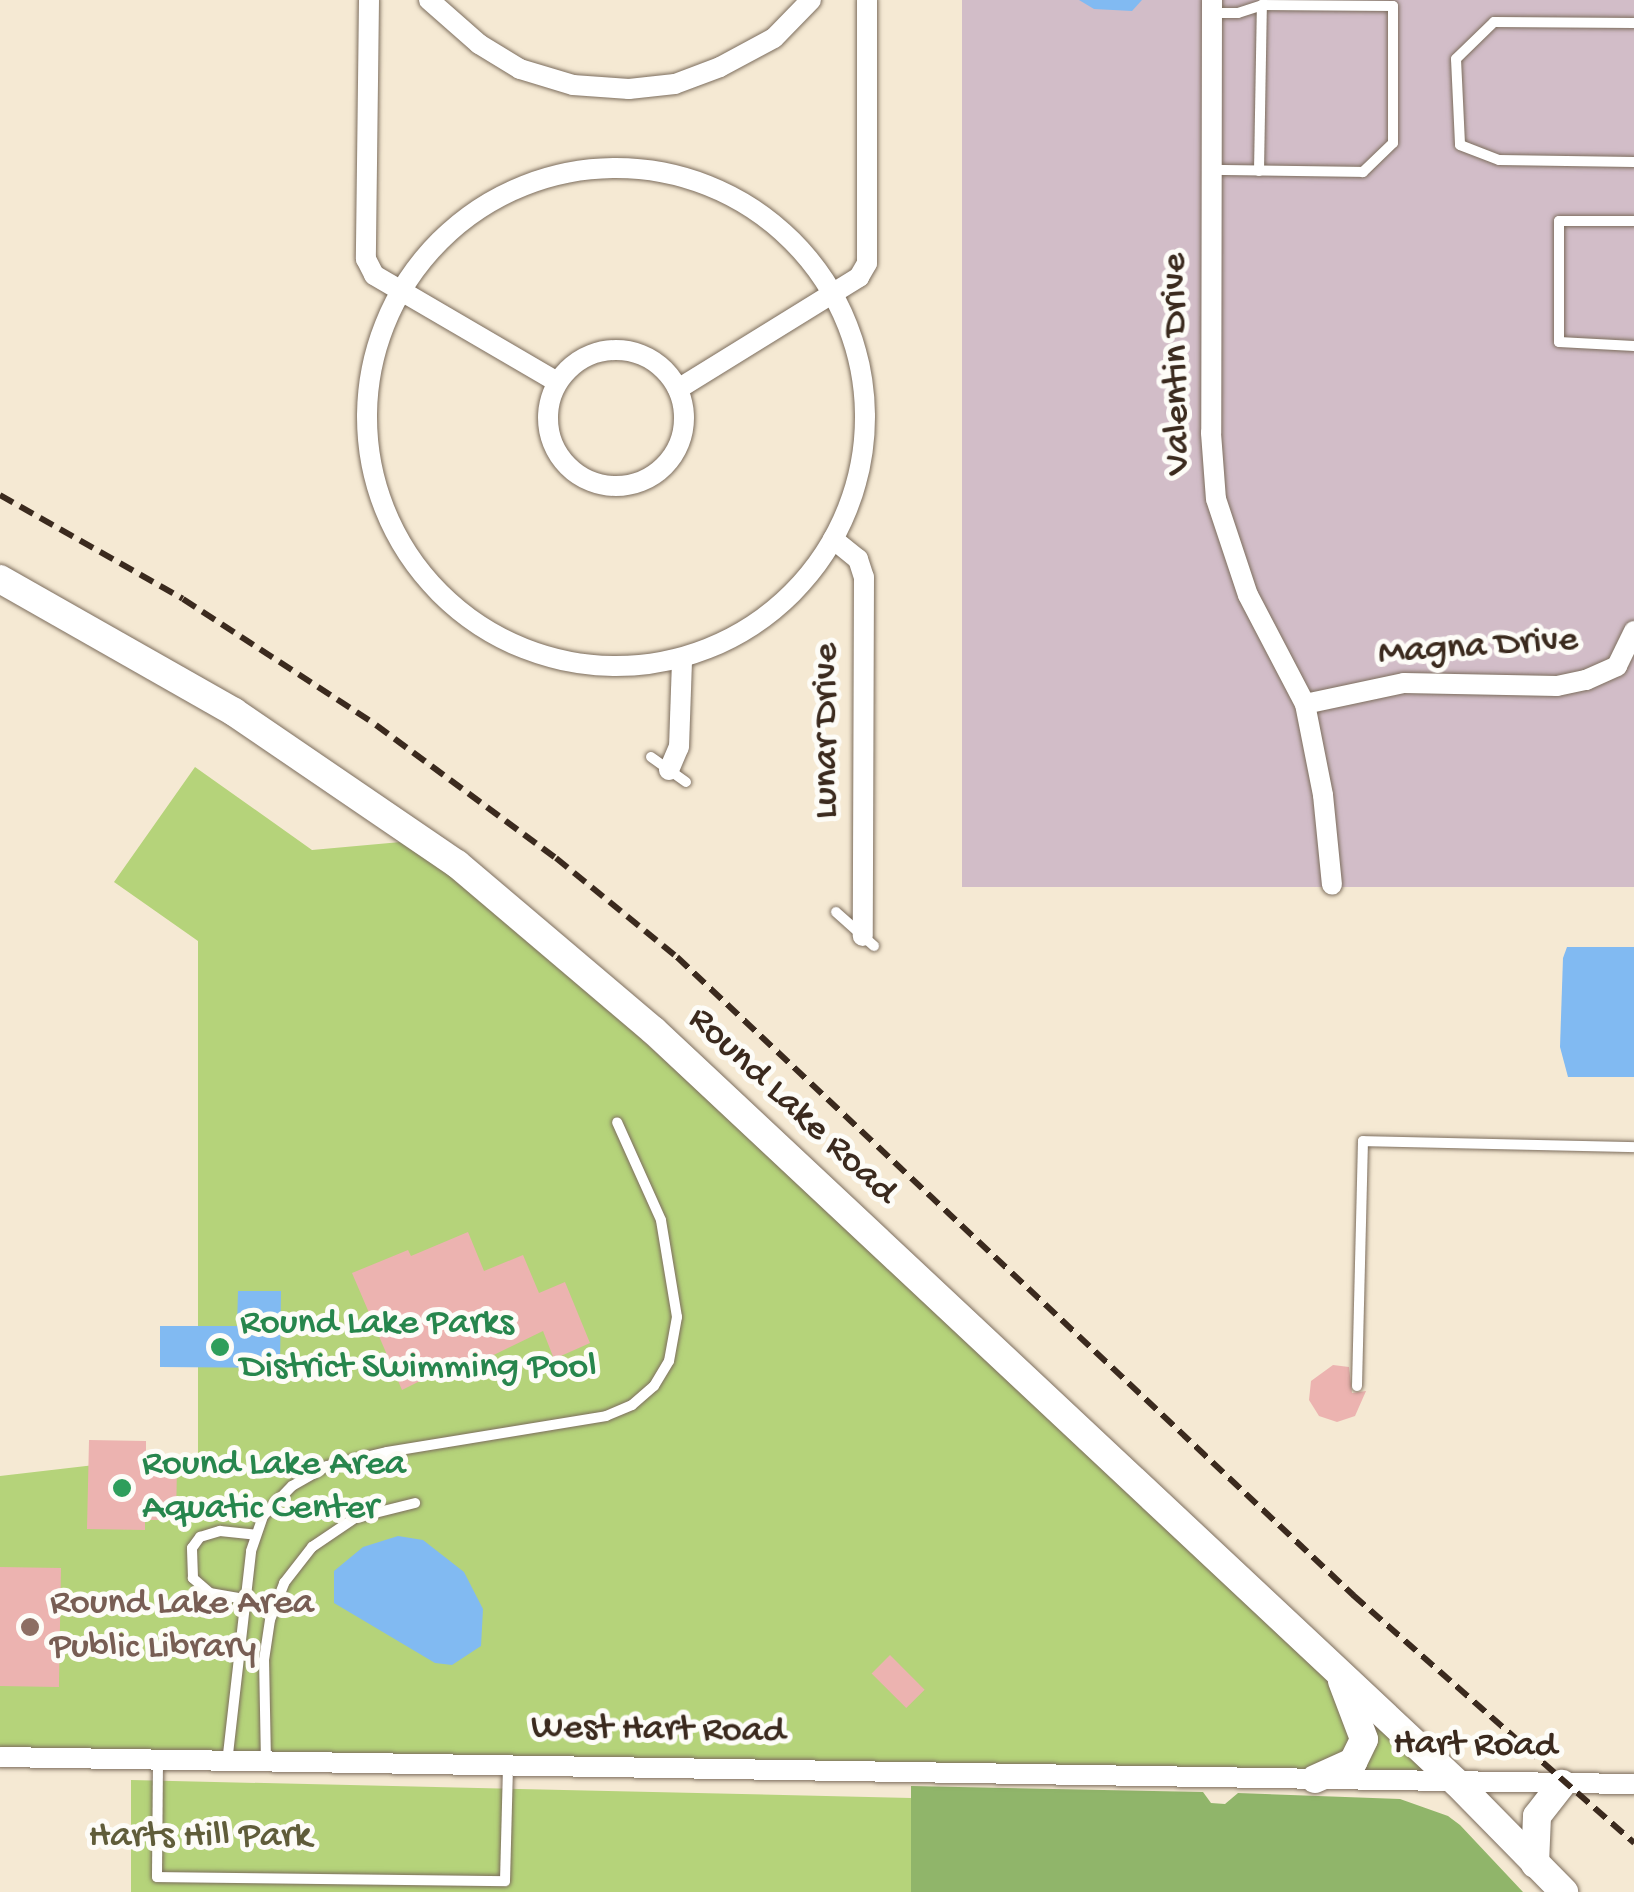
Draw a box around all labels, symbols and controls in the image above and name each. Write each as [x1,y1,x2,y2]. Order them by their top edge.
street label: Valentin Drive [1153,253,1203,475]
street label: Magna Drive [1377,618,1579,678]
street label: Lunar Drive [805,643,851,819]
street label: Round Lake Road [677,998,905,1216]
place label: Round Lake Parks District Swimming Pool [240,1302,597,1392]
marker: Round Lake Parks District Swimming Pool [209,1336,231,1358]
place label: Round Lake Area Aquatic Center [142,1443,406,1532]
marker: Round Lake Area Aquatic Center [111,1477,133,1499]
place label: Round Lake Area Public Library [50,1582,314,1672]
marker: Round Lake Area Public Library [19,1616,41,1638]
street label: West Hart Road [531,1706,785,1756]
street label: Hart Road [1393,1723,1557,1771]
park label: Harts Hill Park [89,1815,311,1861]

